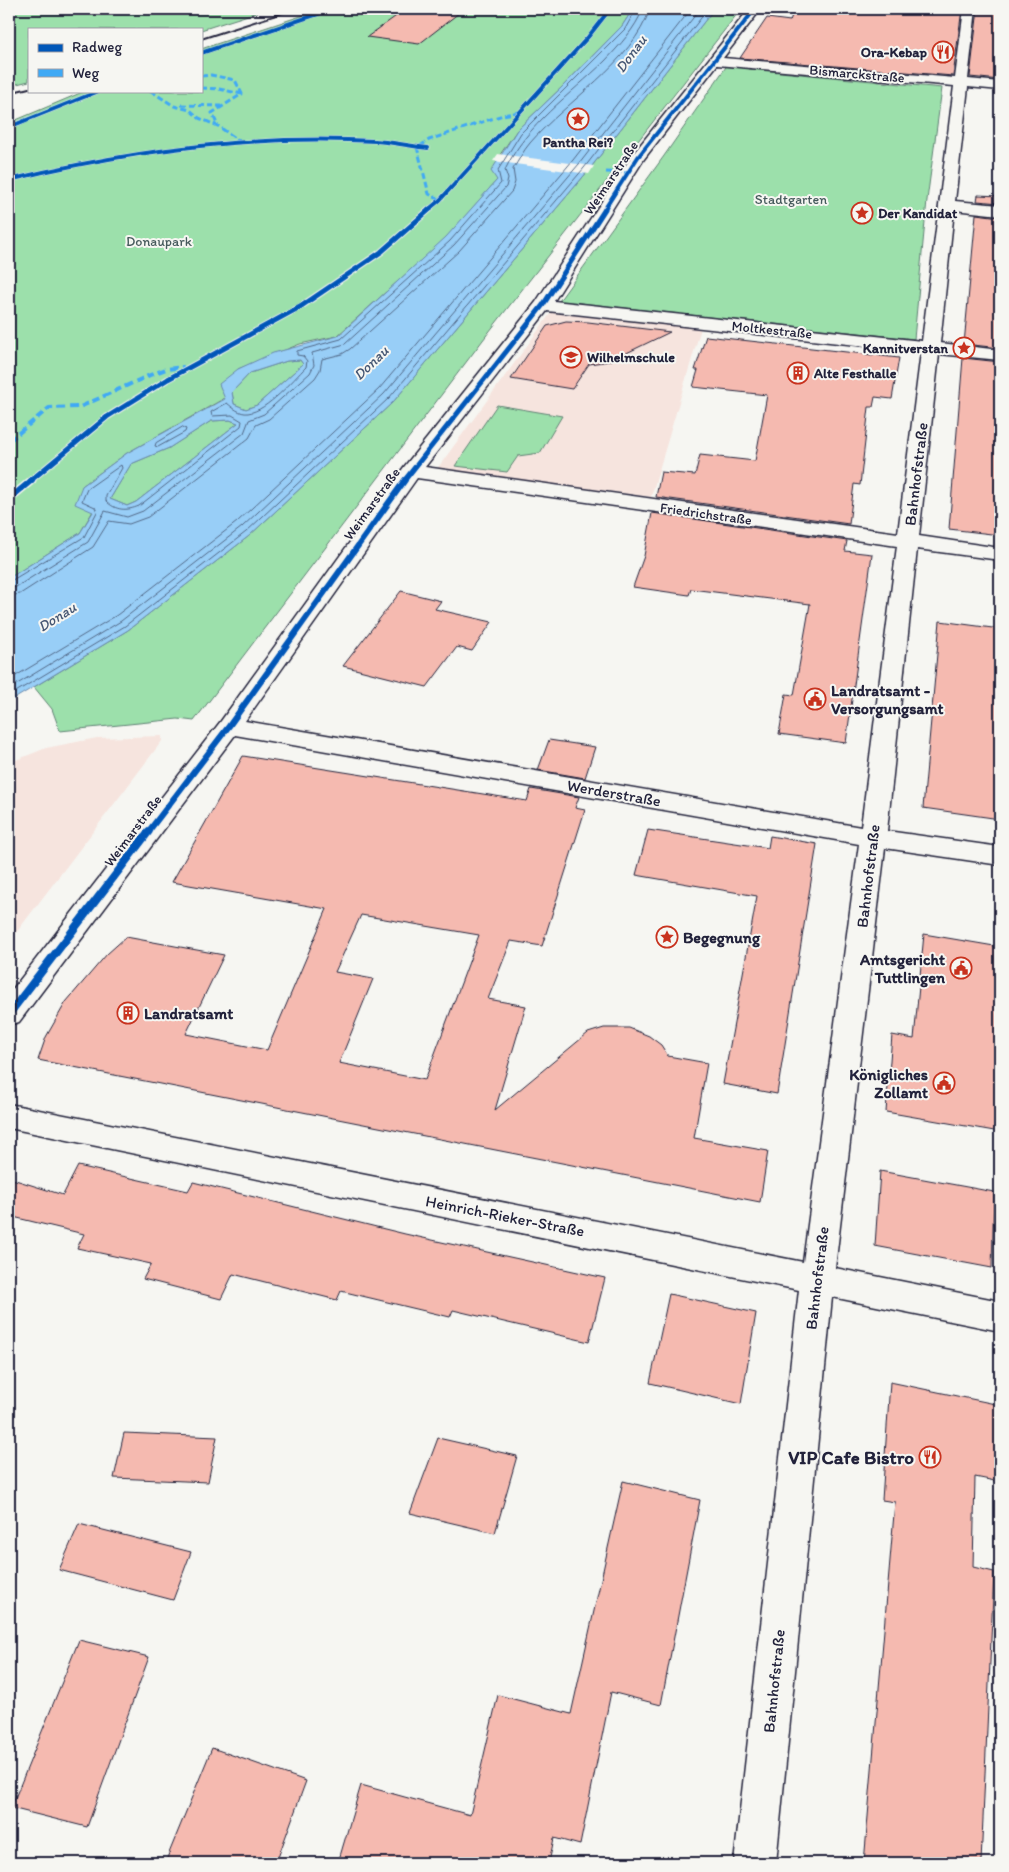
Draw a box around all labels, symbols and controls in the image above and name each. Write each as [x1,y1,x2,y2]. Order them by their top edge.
legend [28,28,202,92]
water label: Donau [611,31,651,76]
text: Radweg [72,38,122,56]
restaurant icon: Ora-Kebap [931,40,955,64]
place label: Ora-Kebap [861,44,928,61]
street label: Bismarckstraße [809,61,906,87]
text: Weg [72,64,99,82]
place icon: Pantha Rei? [566,107,590,131]
place label: Pantha Rei? [543,134,613,151]
street label: Weimarstraße [580,138,642,218]
park label: Stadtgarten [755,191,827,208]
place icon: Der Kandidat [850,201,874,225]
place label: Der Kandidat [878,205,958,222]
park label: Donaupark [126,233,193,250]
street label: Moltkestraße [731,317,813,343]
place icon: Kannitverstan [952,336,976,360]
place label: Kannitverstan [863,340,949,357]
water label: Donau [350,342,393,384]
school or university icon: Wilhelmschule [559,345,583,369]
place label: Wilhelmschule [587,349,675,366]
building icon: Alte Festhalle [786,361,810,385]
place label: Alte Festhalle [813,365,897,382]
street label: Bahnhofstraße [900,421,932,527]
street label: Weimarstraße [340,464,404,544]
street label: Friedrichstraße [659,499,753,529]
water label: Donau [35,598,80,636]
place label: Landratsamt - Versorgungsamt [831,681,944,719]
public building icon: Landratsamt - Versorgungsamt [803,687,827,711]
street label: Werderstraße [566,775,662,811]
street label: Weimarstraße [100,791,166,870]
street label: Bahnhofstraße [852,823,884,929]
place icon: Begegnung [655,925,679,949]
place label: Begegnung [683,928,761,948]
place label: Amtsgericht Tuttlingen [859,950,946,988]
public building icon: Amtsgericht Tuttlingen [949,956,973,980]
building icon: Landratsamt [116,1001,140,1025]
place label: Landratsamt [144,1004,233,1023]
place label: Königliches Zollamt [849,1065,928,1102]
public building icon: Königliches Zollamt [932,1071,956,1095]
street label: Heinrich-Rieker-Straße [424,1191,586,1241]
street label: Bahnhofstraße [801,1225,833,1331]
restaurant icon: VIP Cafe Bistro [918,1445,942,1469]
place label: VIP Cafe Bistro [788,1446,914,1469]
street label: Bahnhofstraße [759,1628,789,1734]

